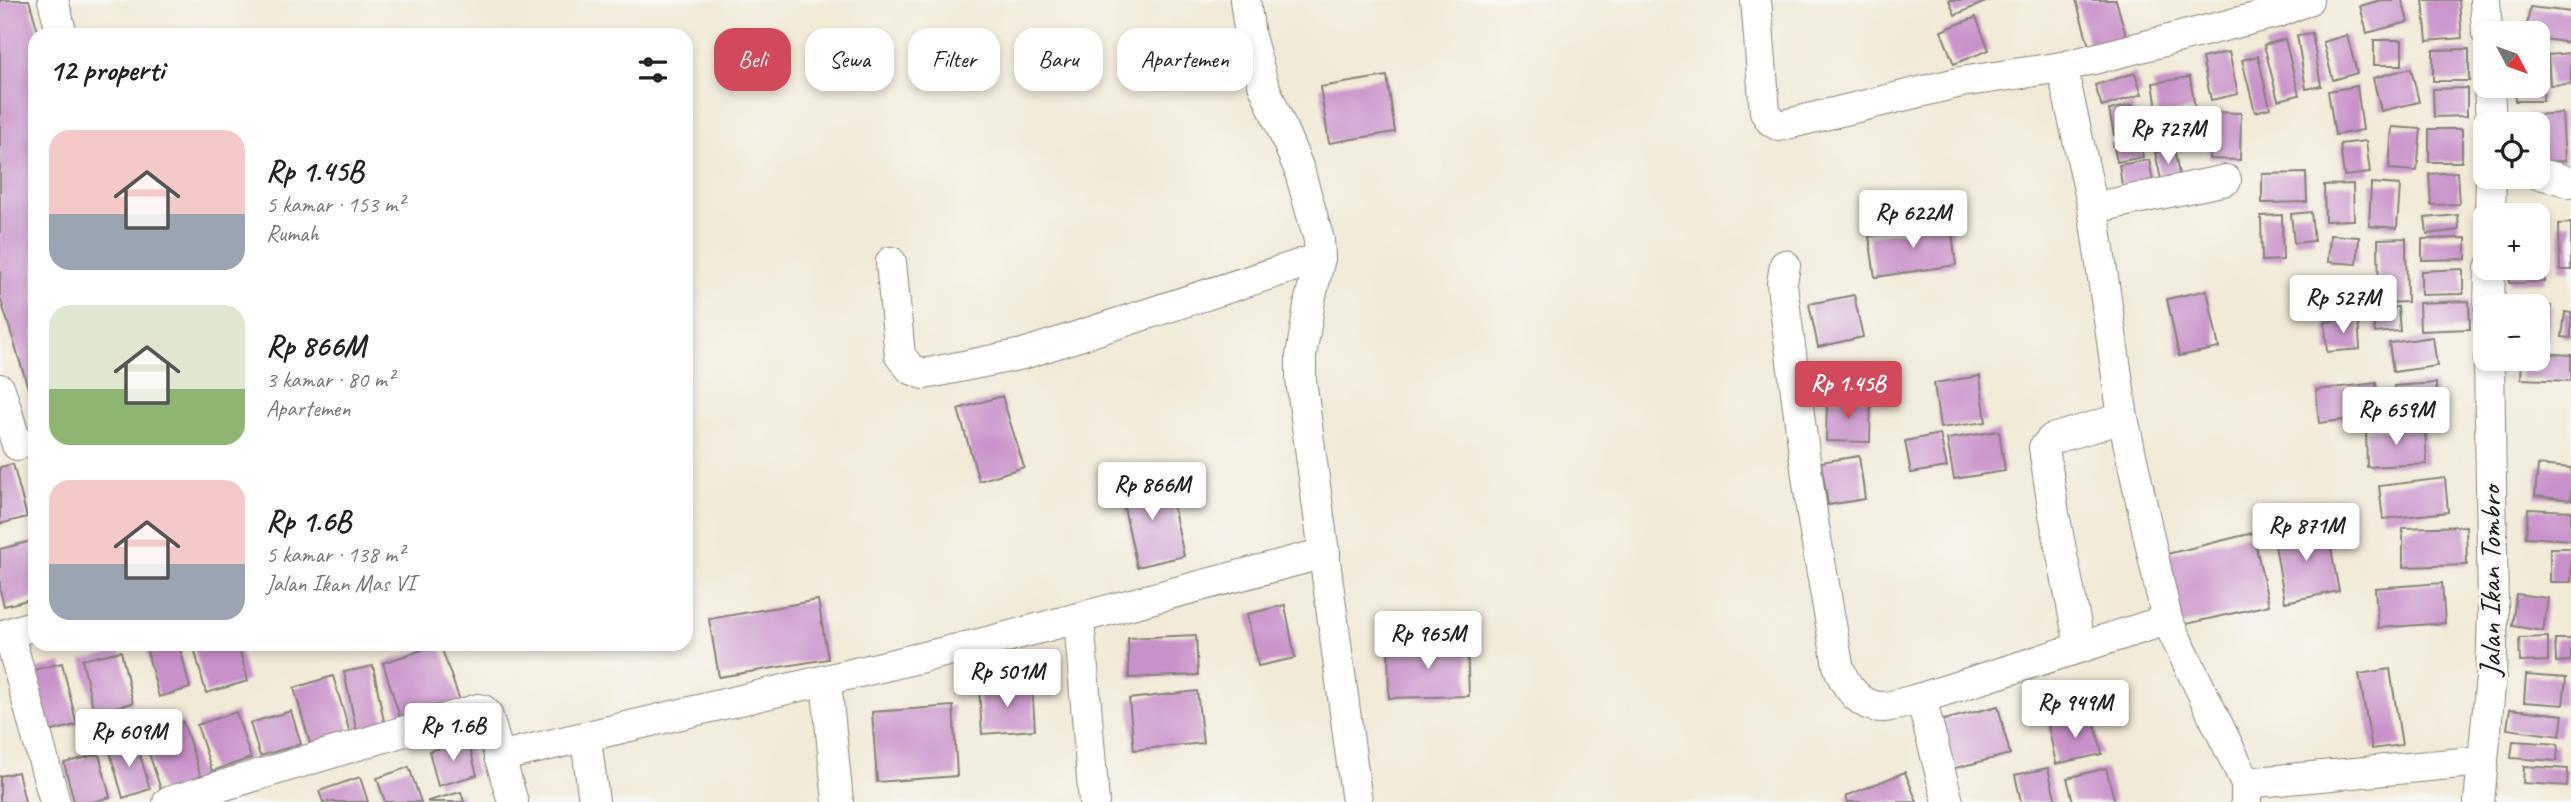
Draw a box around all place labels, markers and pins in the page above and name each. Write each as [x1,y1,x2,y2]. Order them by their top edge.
pin: Rp 727M [2103,106,2233,166]
pin: Rp 622M [1848,190,1978,250]
pin: Rp 527M [2278,276,2408,335]
pin: Rp 1.45B [1776,362,1920,421]
pin: Rp 659M [2331,388,2461,447]
pin: Rp 866M [1087,462,1217,522]
pin: Rp 871M [2241,504,2371,563]
pin: Rp 965M [1363,612,1493,671]
pin: Rp 501M [942,650,1072,709]
pin: Rp 949M [2010,680,2140,740]
pin: Rp 1.6B [388,704,518,763]
pin: Rp 609M [64,710,194,769]

